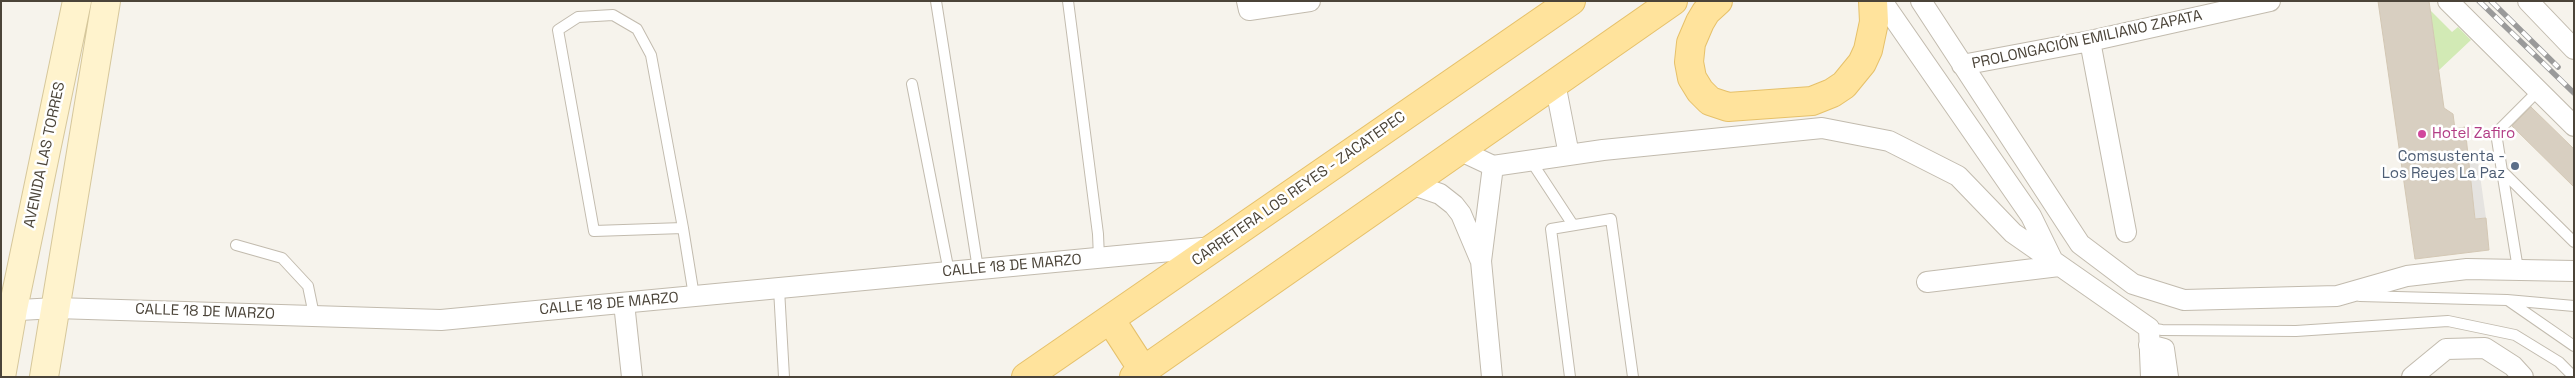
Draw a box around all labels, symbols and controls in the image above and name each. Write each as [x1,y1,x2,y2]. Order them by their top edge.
street label: PROLONGACIÓN EMILIANO ZAPATA [1970,7,2204,73]
street label: AVENIDA LAS TORRES [21,80,69,230]
street label: CARRETERA LOS REYES - ZACATEPEC [1189,108,1409,270]
place label: Hotel Zafiro [2432,125,2515,143]
marker: Hotel Zafiro [2416,128,2428,140]
place label: Comsustenta - Los Reyes La Paz [2382,148,2505,183]
marker: Comsustenta - Los Reyes La Paz [2509,160,2521,172]
street label: CALLE 18 DE MARZO [942,251,1082,281]
street label: CALLE 18 DE MARZO [539,289,679,319]
street label: CALLE 18 DE MARZO [135,301,275,323]

